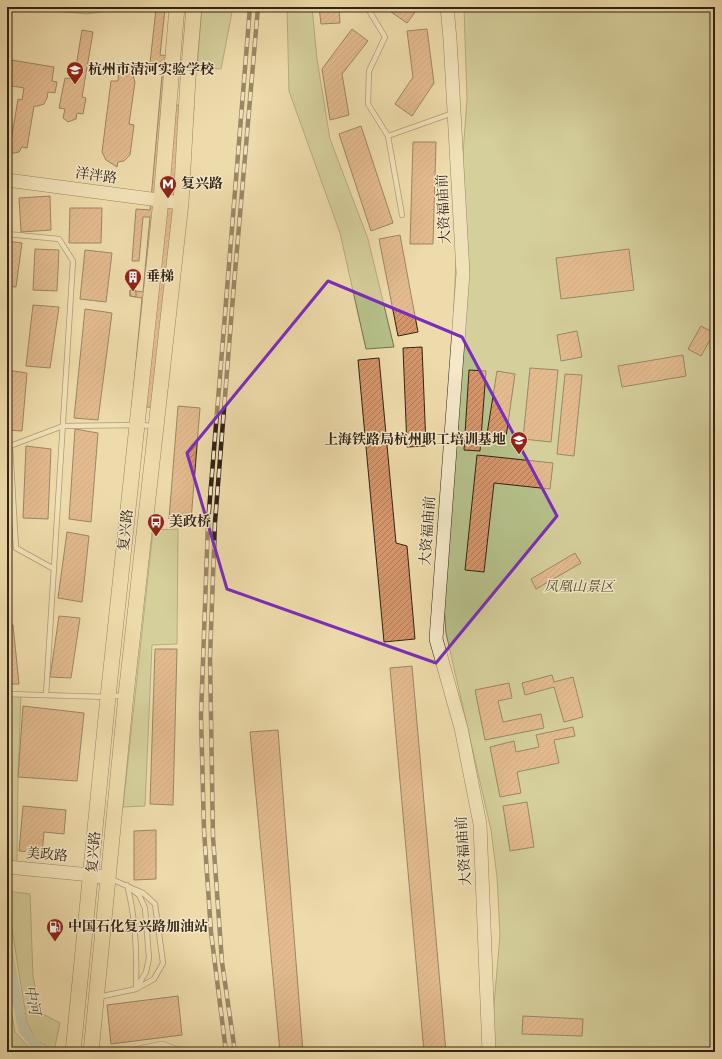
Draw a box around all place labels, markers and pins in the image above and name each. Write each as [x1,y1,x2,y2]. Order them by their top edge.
school or university icon: 杭州市清河实验学校 [65,60,85,85]
place label: 杭州市清河实验学校 [88,61,214,79]
metro station icon: 复兴路 [158,174,178,199]
place label: 复兴路 [181,175,223,193]
building icon: 垂梯 [123,267,143,292]
place label: 垂梯 [146,268,174,286]
school or university icon: 上海铁路局杭州职工培训基地 [509,430,529,455]
place label: 上海铁路局杭州职工培训基地 [324,431,506,449]
bus stop icon: 美政桥 [146,512,166,537]
place label: 美政桥 [169,513,211,531]
fuel station icon: 中国石化复兴路加油站 [45,917,65,942]
place label: 中国石化复兴路加油站 [68,918,208,936]

